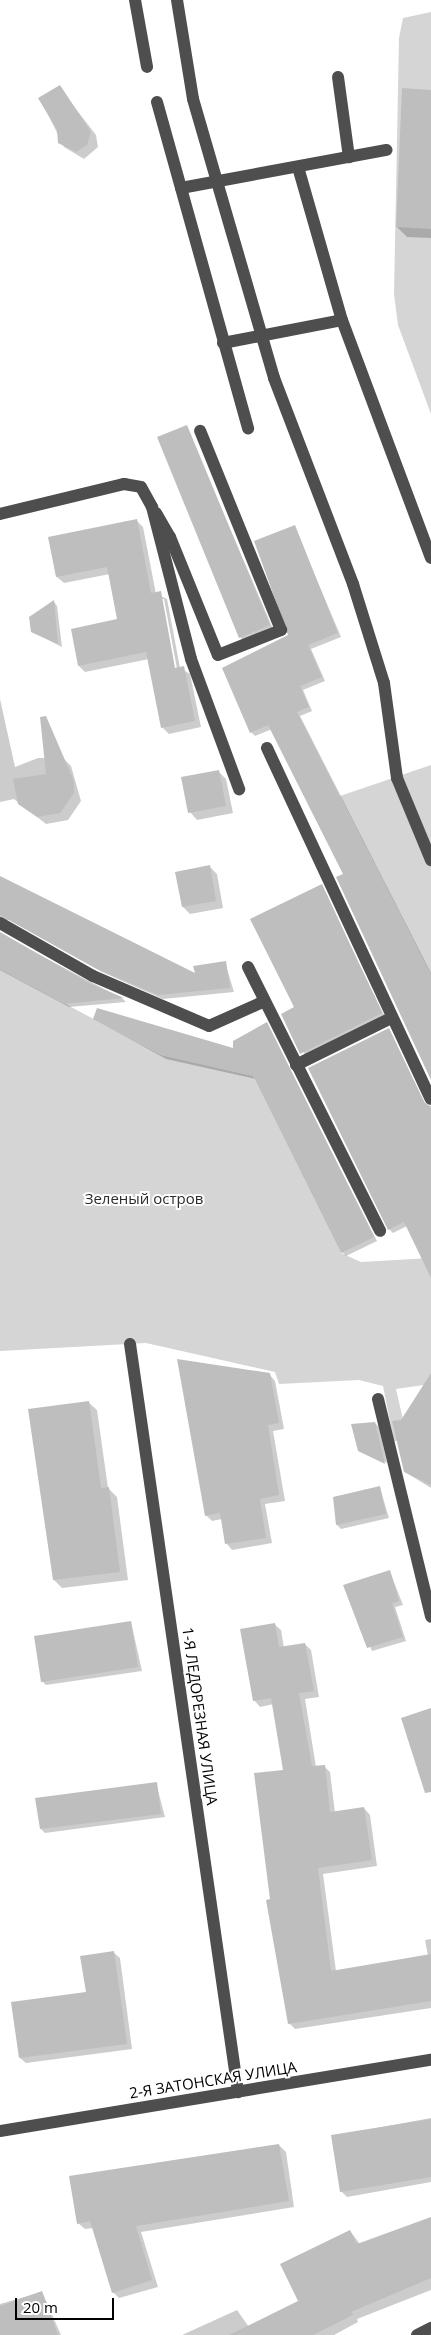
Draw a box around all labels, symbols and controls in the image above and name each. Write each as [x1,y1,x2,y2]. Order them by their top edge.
park label: Зеленый остров [85,1190,203,1208]
street label: 1-Я ЛЕДОРЕЗНАЯ УЛИЦА [179,1626,221,1806]
street label: 2-Я ЗАТОНСКАЯ УЛИЦА [128,2058,298,2102]
scale bar [18,2288,116,2320]
text: 20 m [23,2297,58,2317]

